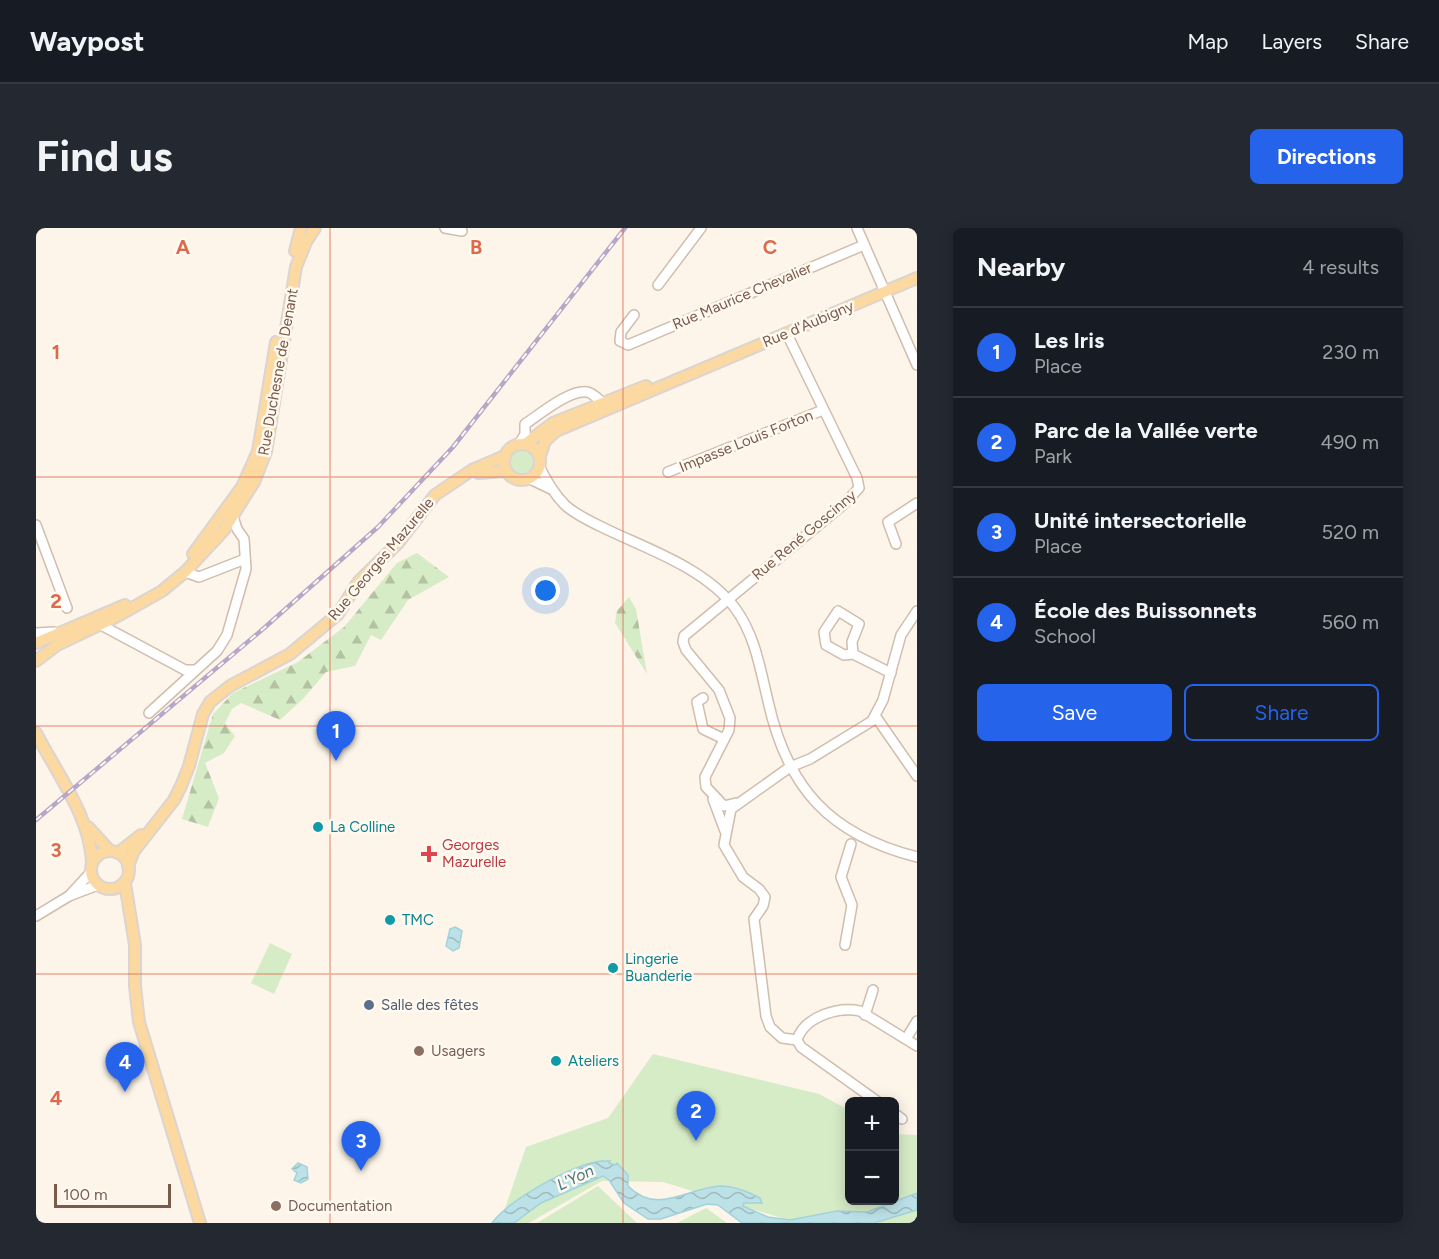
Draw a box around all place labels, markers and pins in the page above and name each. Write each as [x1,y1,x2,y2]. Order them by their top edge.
pin: 1 [316,712,356,761]
place label: La Colline [330,818,395,836]
marker: La Colline [311,820,325,834]
place label: Georges Mazurelle [442,836,506,871]
marker: Georges Mazurelle [420,845,438,863]
place label: TMC [402,911,434,929]
marker: TMC [383,913,397,927]
place label: Lingerie Buanderie [625,950,692,985]
marker: Lingerie Buanderie [606,961,620,975]
place label: Salle des fêtes [381,996,479,1014]
marker: Salle des fêtes [362,998,376,1012]
pin: 4 [106,1042,145,1092]
place label: Usagers [431,1042,485,1060]
marker: Usagers [412,1044,426,1058]
place label: Ateliers [568,1052,619,1070]
marker: Ateliers [549,1054,563,1068]
pin: 2 [676,1092,716,1141]
pin: 3 [342,1122,380,1171]
place label: Documentation [288,1197,392,1215]
marker: Documentation [269,1199,283,1213]

